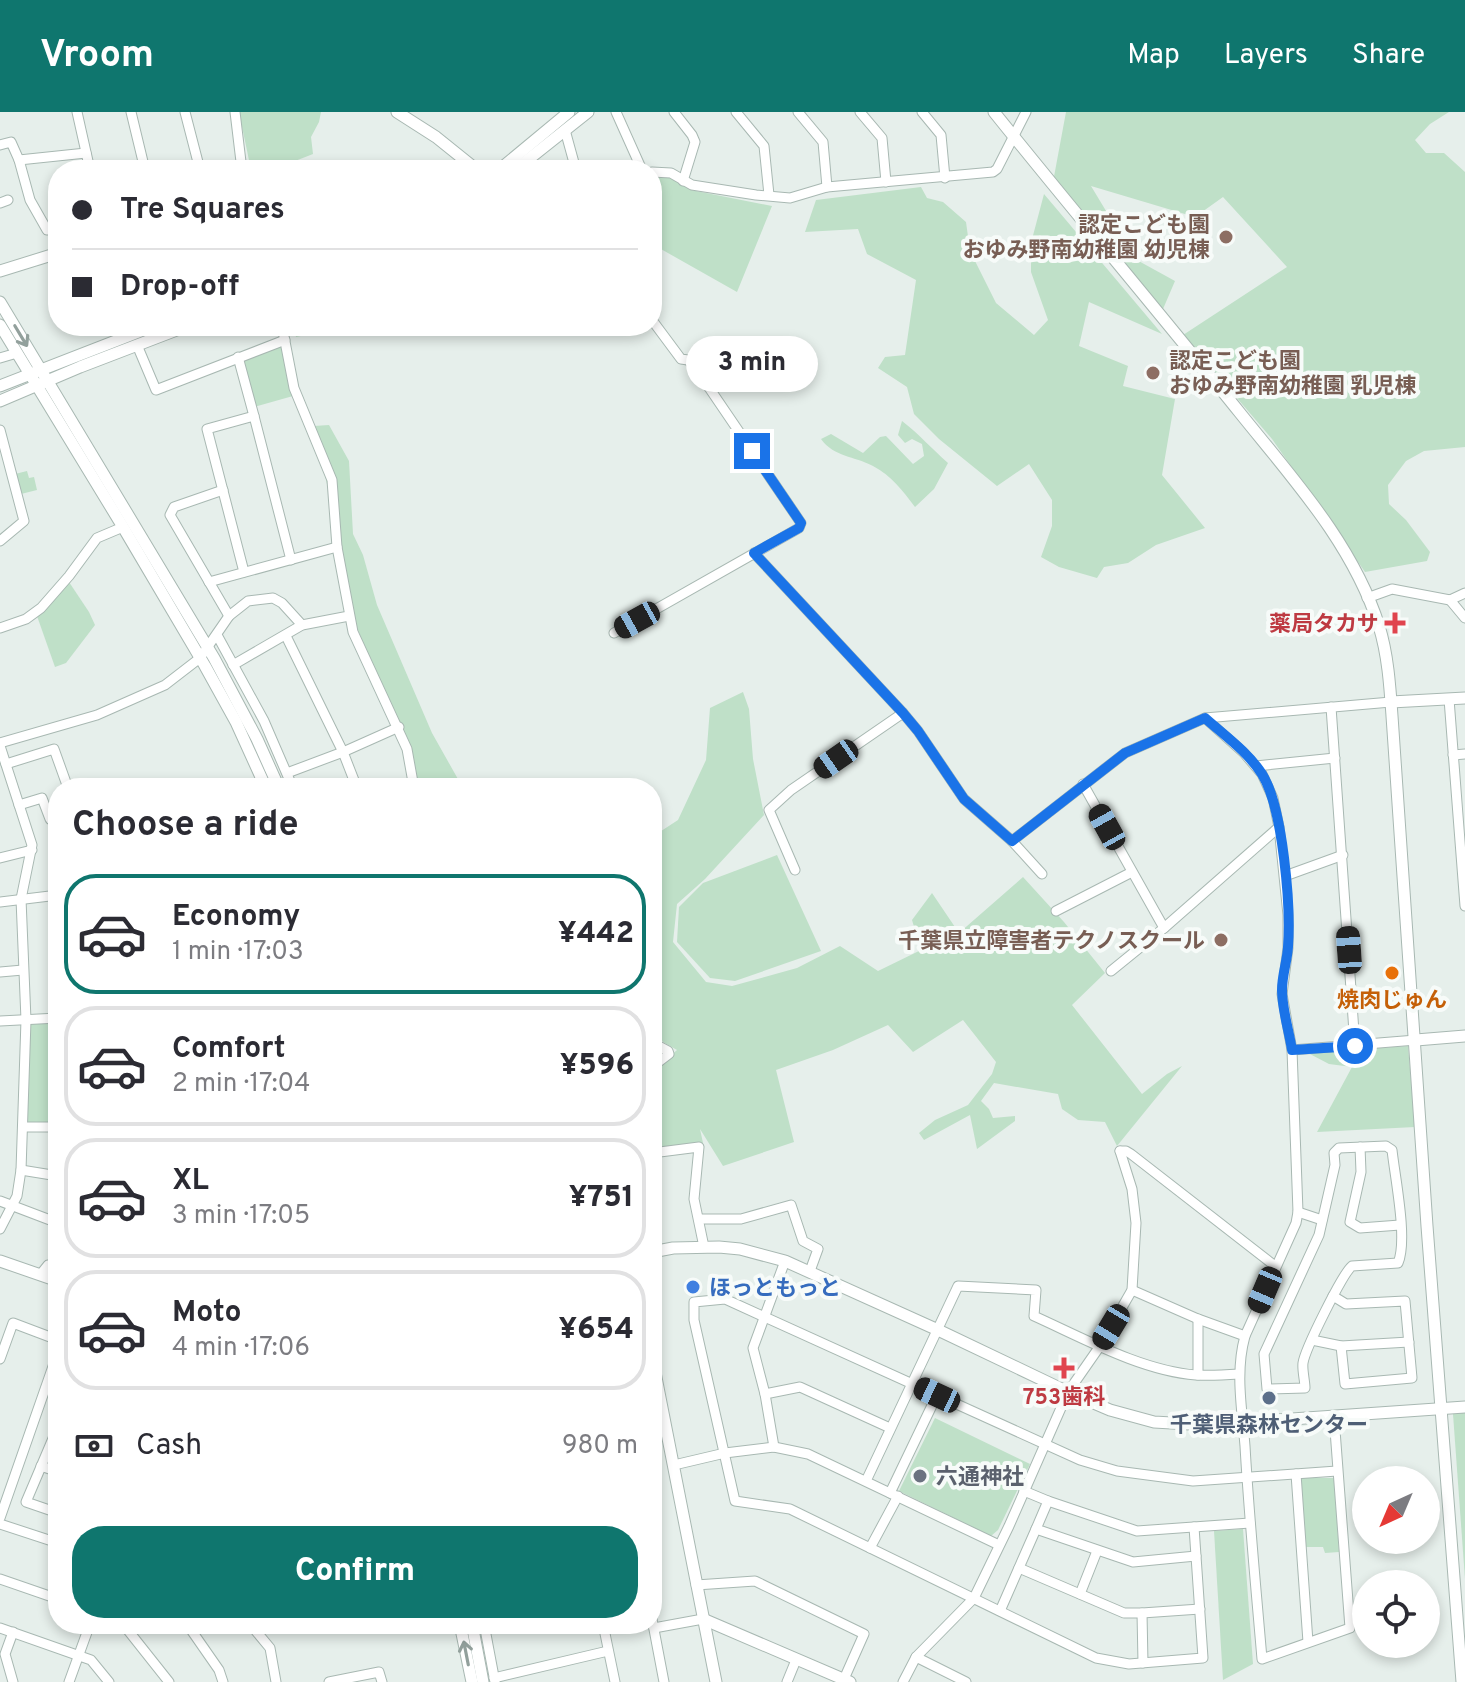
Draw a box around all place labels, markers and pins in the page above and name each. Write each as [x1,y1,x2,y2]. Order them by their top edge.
place label: 認定こども園 おゆみ野南幼稚園 幼児棟 [962,213,1210,265]
marker: 認定こども園 おゆみ野南幼稚園 幼児棟 [1217,228,1235,246]
place label: 認定こども園 おゆみ野南幼稚園 乳児棟 [1169,349,1417,401]
marker: 認定こども園 おゆみ野南幼稚園 乳児棟 [1144,364,1162,382]
place label: 薬局タカサ [1269,612,1379,639]
marker: 薬局タカサ [1386,614,1404,632]
place label: 千葉県立障害者テクノスクール [898,929,1205,956]
marker: 千葉県立障害者テクノスクール [1212,931,1230,949]
marker: 焼肉じゅん [1383,964,1401,982]
place label: 焼肉じゅん [1337,988,1447,1015]
place label: ほっともっと [709,1276,841,1303]
marker: ほっともっと [684,1278,702,1296]
marker: 753歯科 [1053,1357,1075,1379]
place label: 753歯科 [1023,1385,1105,1412]
marker: 千葉県森林センター [1260,1389,1278,1407]
place label: 千葉県森林センター [1170,1413,1368,1440]
place label: 六通神社 [936,1465,1024,1492]
marker: 六通神社 [911,1467,929,1485]

